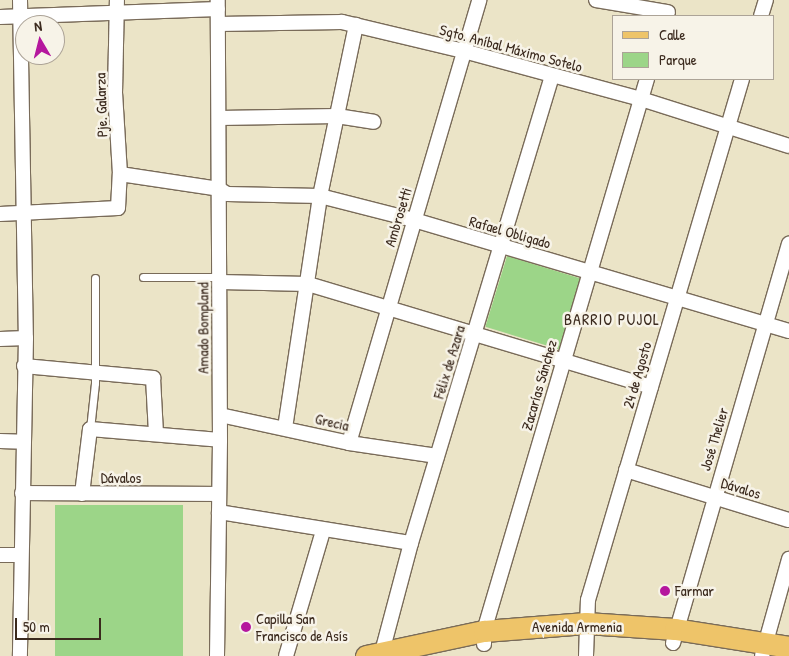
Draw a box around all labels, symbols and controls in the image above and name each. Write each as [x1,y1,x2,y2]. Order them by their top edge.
north arrow [15,15,65,65]
legend [612,15,774,80]
text: N [33,16,43,36]
street label: Sgto. Aníbal Máximo Sotelo [438,20,584,76]
text: Calle [659,24,686,45]
text: Parque [659,49,697,70]
street label: Pje. Galarza [91,73,111,137]
street label: Ambrosetti [380,185,416,249]
street label: Rafael Obligado [467,212,553,252]
street label: Amado Bompland [194,282,212,374]
district label: BARRIO PUJOL [562,309,662,329]
street label: Félix de Azara [429,323,469,401]
street label: Zacarías Sánchez [517,338,561,432]
street label: 24 de Agosto [619,340,655,410]
street label: José Thelier [696,405,732,473]
street label: Grecia [313,409,351,435]
street label: Dávalos [101,469,141,487]
street label: Dávalos [719,473,763,503]
place label: Farmar [675,582,714,600]
marker: Farmar [659,585,671,597]
scale bar [18,608,104,640]
place label: Capilla San Francisco de Asís [256,609,348,644]
text: 50 m [23,616,50,637]
street label: Avenida Armenia [532,618,622,636]
marker: Capilla San Francisco de Asís [240,621,252,633]

